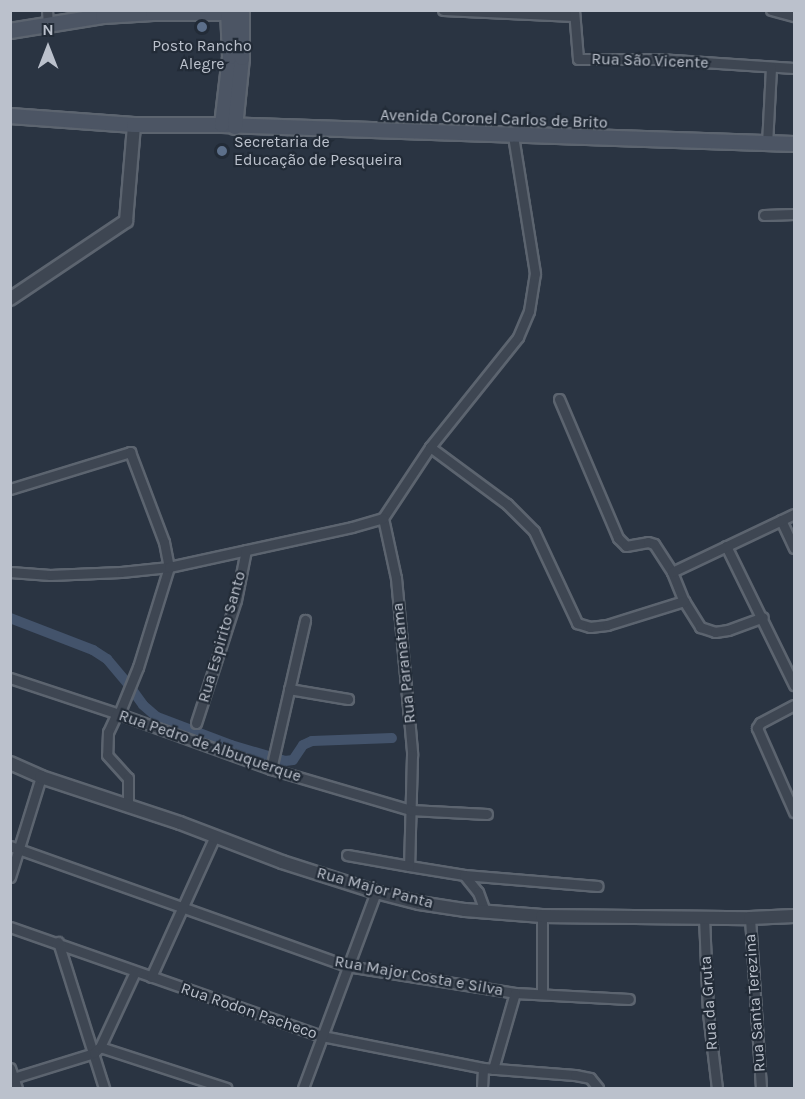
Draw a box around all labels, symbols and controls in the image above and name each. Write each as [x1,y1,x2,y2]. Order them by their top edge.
north arrow [18,18,78,78]
text: N [42,20,54,39]
marker: Posto Rancho Alegre [195,20,209,34]
place label: Posto Rancho Alegre [152,36,252,74]
street label: Rua São Vicente [591,49,709,73]
street label: Avenida Coronel Carlos de Brito [380,105,608,133]
place label: Secretaria de Educação de Pesqueira [234,132,402,170]
marker: Secretaria de Educação de Pesqueira [215,144,229,158]
street label: Rua Espirito Santo [194,569,250,705]
street label: Rua Paranatama [388,602,420,724]
street label: Rua Pedro de Albuquerque [116,706,304,786]
street label: Rua Major Panta [315,863,435,913]
street label: Rua Santa Terezina [741,933,769,1073]
street label: Rua Major Costa e Silva [333,952,505,1000]
street label: Rua da Gruta [696,955,722,1051]
street label: Rua Rodon Pacheco [178,979,320,1043]

